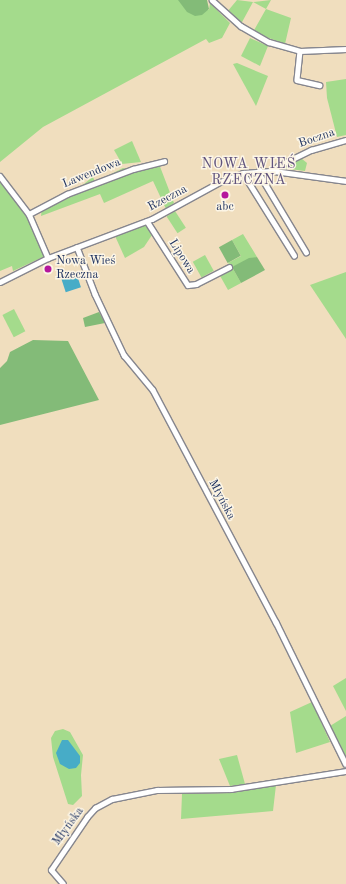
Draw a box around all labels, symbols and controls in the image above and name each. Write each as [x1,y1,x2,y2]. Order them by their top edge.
street label: Boczna [297,126,337,152]
street label: Lawendowa [61,156,123,192]
district label: NOWA WIEŚ RZECZNA [202,156,296,188]
street label: Rzeczna [146,183,190,215]
marker: abc [220,190,230,200]
place label: abc [216,201,234,215]
street label: Lipowa [165,237,197,277]
place label: Nowa Wieś Rzeczna [56,255,115,283]
marker: Nowa Wieś Rzeczna [43,264,53,274]
street label: Młyńska [204,477,238,523]
street label: Młyńska [50,805,88,849]

